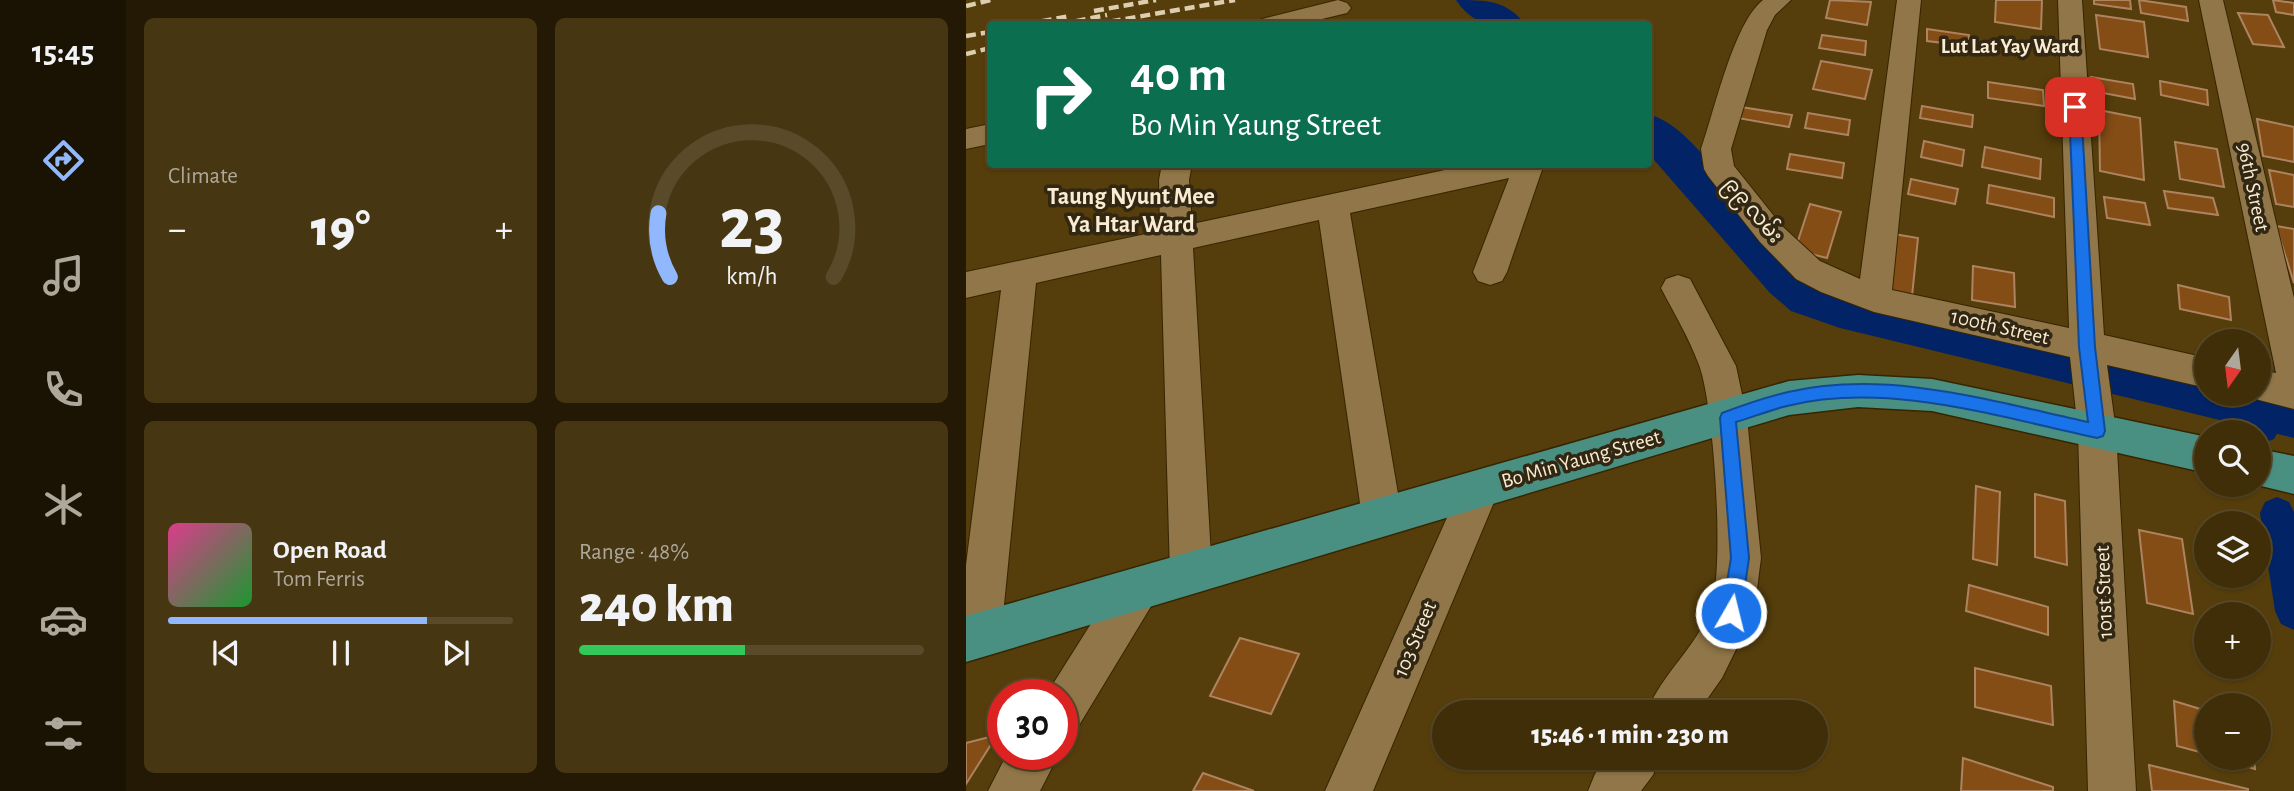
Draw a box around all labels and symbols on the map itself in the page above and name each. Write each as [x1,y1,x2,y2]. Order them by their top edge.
district label: Lut Lat Yay Ward [1941,36,2079,57]
pin [2045,77,2105,137]
street label: 96th Street [2233,141,2273,234]
street label: ၉၉ လမ်း [1715,169,1791,251]
district label: Taung Nyunt Mee Ya Htar Ward [1047,185,1215,237]
street label: 100th Street [1949,306,2051,349]
north arrow [2194,329,2272,406]
street label: Bo Min Yaung Street [1499,426,1663,492]
street label: 101st Street [2092,545,2116,639]
position arrow [1694,576,1768,650]
street label: 103 Street [1390,598,1440,680]
speed limit sign: 30 [987,679,1078,770]

